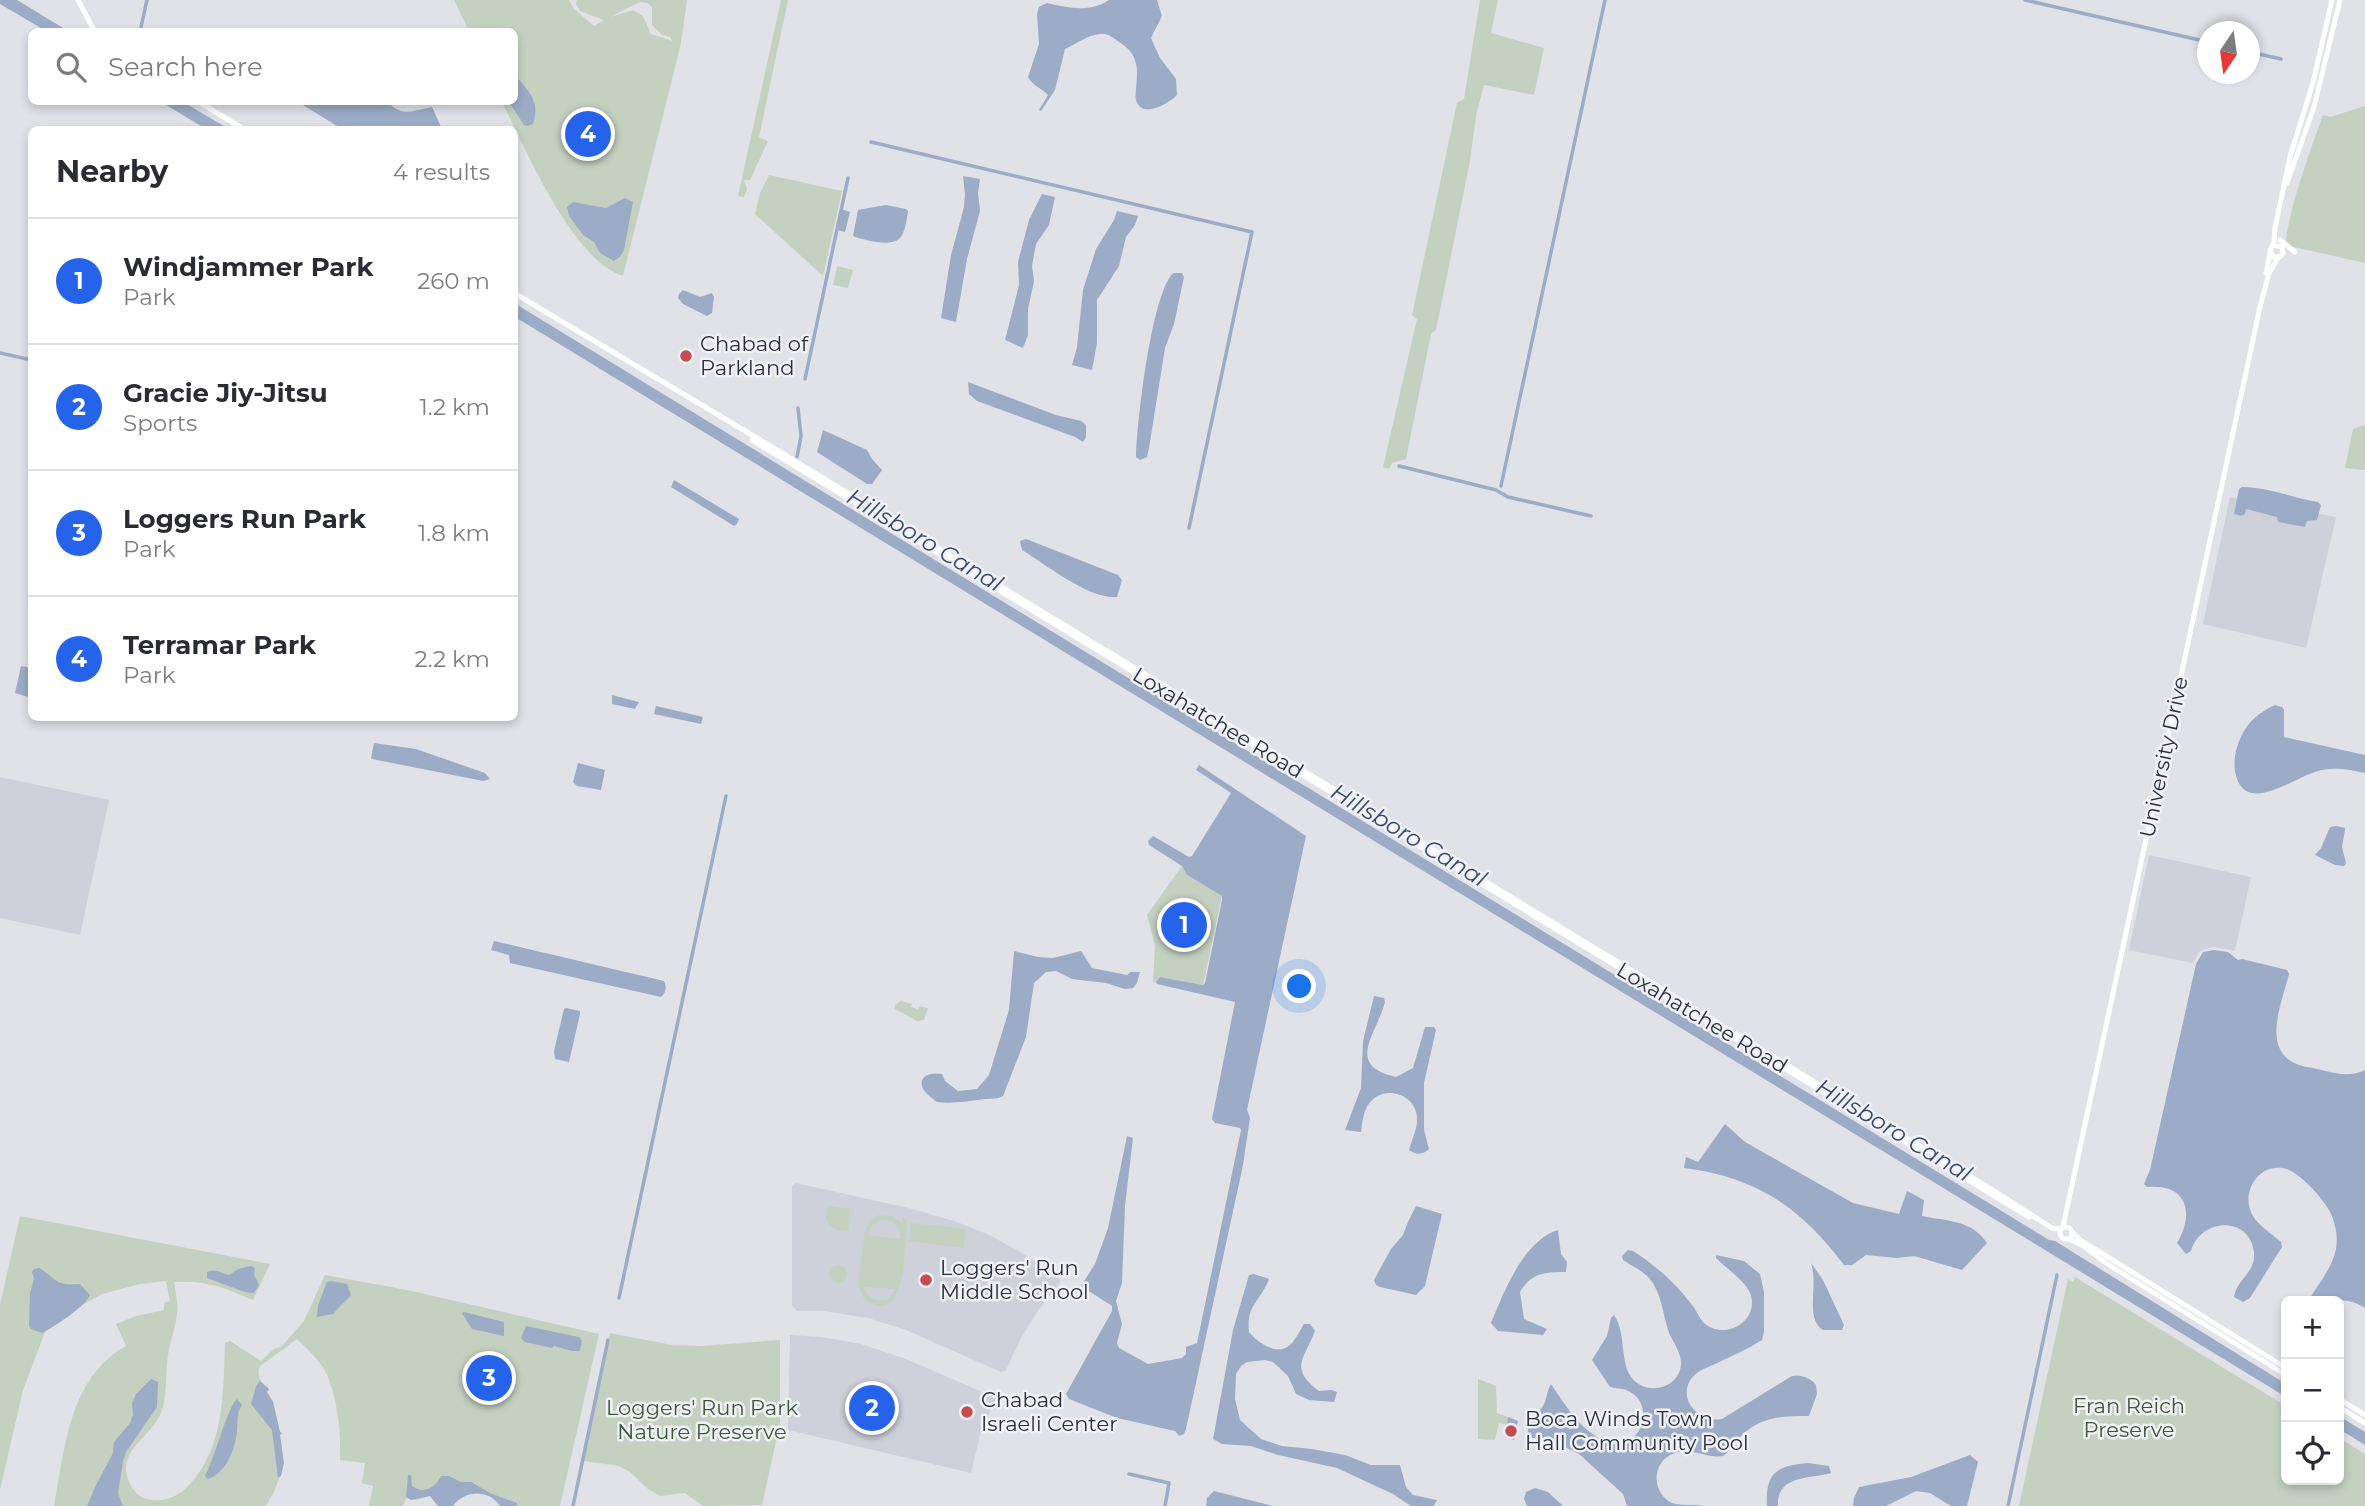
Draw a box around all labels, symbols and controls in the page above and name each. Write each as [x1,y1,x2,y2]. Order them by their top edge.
north arrow [2197,21,2260,84]
search box [28,28,518,105]
icon: search [52,48,90,86]
text: Search here [108,51,263,83]
pin: 4 [565,108,611,160]
text: Nearby [56,153,168,190]
text: 4 results [393,158,490,186]
text: Windjammer Park [123,251,373,283]
text: 1 [74,267,84,295]
text: 260 m [417,267,490,295]
text: Park [123,283,176,311]
place label: Chabad of Parkland [700,331,809,380]
marker: Chabad of Parkland [678,348,694,364]
text: Gracie Jiy-Jitsu [123,377,328,409]
text: 2 [72,393,86,421]
text: 1.2 km [420,393,490,421]
text: Sports [123,409,197,437]
water label: Hillsboro Canal [842,482,1009,598]
text: Loggers Run Park [123,503,366,535]
text: 3 [72,519,86,547]
text: 1.8 km [418,519,490,547]
text: Park [123,535,176,563]
text: Terramar Park [123,629,316,661]
text: 4 [71,645,87,673]
text: 2.2 km [415,645,490,673]
text: Park [123,661,176,689]
street label: Loxahatchee Road [1128,662,1308,783]
street label: University Drive [2134,674,2193,840]
water label: Hillsboro Canal [1326,777,1493,893]
pin: 1 [1161,899,1207,951]
street label: Loxahatchee Road [1612,957,1792,1078]
your location [1282,969,1316,1003]
water label: Hillsboro Canal [1811,1072,1978,1188]
place label: Loggers' Run Middle School [940,1255,1089,1304]
marker: Loggers' Run Middle School [918,1272,934,1288]
map controls [2281,1296,2344,1485]
button: + [2281,1296,2344,1359]
pin: 3 [466,1352,512,1404]
button: − [2281,1359,2344,1422]
pin: 2 [849,1382,895,1434]
place label: Chabad Israeli Center [981,1387,1118,1436]
park label: Fran Reich Preserve [2073,1393,2185,1442]
park label: Loggers' Run Park Nature Preserve [606,1395,799,1444]
marker: Chabad Israeli Center [959,1404,975,1420]
place label: Boca Winds Town Hall Community Pool [1525,1406,1749,1455]
button: locate [2281,1422,2344,1485]
marker: Boca Winds Town Hall Community Pool [1503,1423,1519,1439]

